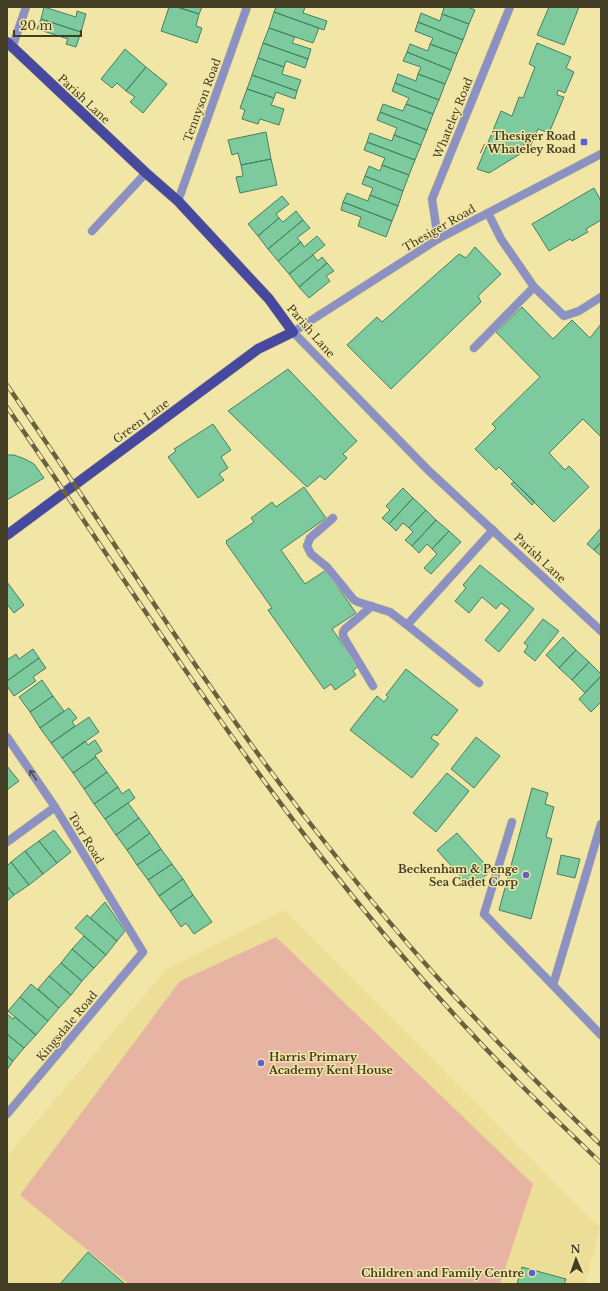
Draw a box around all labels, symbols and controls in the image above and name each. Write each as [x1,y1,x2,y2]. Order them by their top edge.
scale bar [14,12,81,38]
text: 20 m [20,18,52,33]
street label: Tennyson Road [180,56,224,144]
street label: Parish Lane [55,71,113,127]
street label: Whateley Road [430,75,476,161]
place label: Thesiger Road / Whateley Road [480,129,576,156]
marker: Thesiger Road / Whateley Road [579,137,589,147]
street label: Thesiger Road [400,201,478,254]
street label: Parish Lane [284,301,338,361]
street label: Green Lane [110,396,172,446]
street label: Parish Lane [511,530,569,586]
one-way arrow [29,770,37,781]
street label: Torr Road [65,810,107,867]
place label: Beckenham & Penge Sea Cadet Corp [398,862,519,889]
marker: Beckenham & Penge Sea Cadet Corp [521,870,531,880]
street label: Kingsdale Road [34,988,101,1064]
place label: Harris Primary Academy Kent House [268,1050,394,1077]
marker: Harris Primary Academy Kent House [256,1058,266,1068]
north arrow [556,1239,596,1279]
text: N [570,1242,582,1256]
place label: Children and Family Centre [361,1266,525,1280]
marker: Children and Family Centre [527,1268,537,1278]

